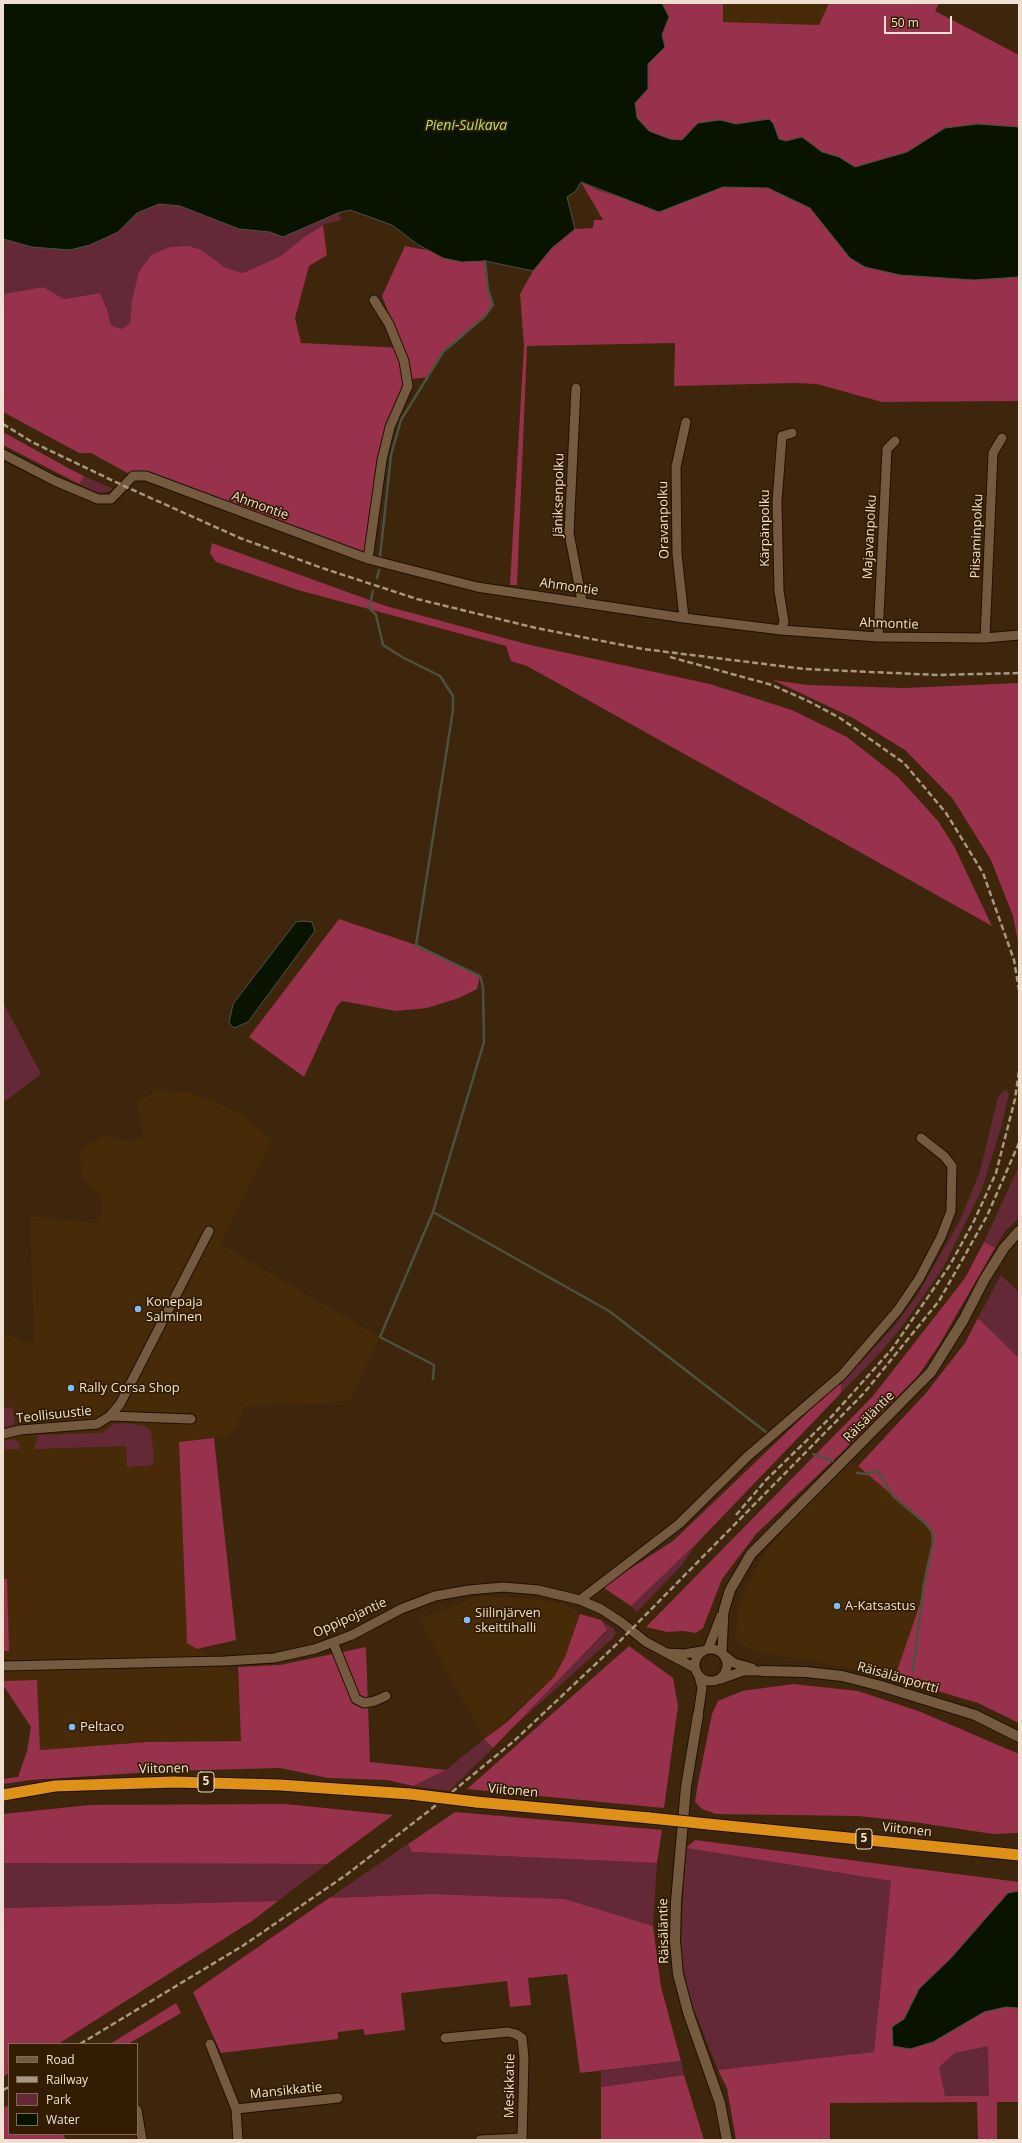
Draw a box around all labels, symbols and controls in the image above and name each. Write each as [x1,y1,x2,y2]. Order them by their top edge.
scale bar [886,8,954,34]
text: 50 m [891,14,919,31]
water label: Pieni-Sulkava [425,118,507,134]
street label: Jäniksenpolku [550,453,568,537]
street label: Oravanpolku [656,481,672,559]
street label: Ahmontie [230,489,290,523]
street label: Kärpänpolku [757,489,773,567]
street label: Piisaminpolku [968,493,986,579]
street label: Majavanpolku [860,494,880,580]
street label: Ahmontie [539,575,599,599]
street label: Ahmontie [859,615,919,633]
place label: Konepaja Salminen [146,1294,203,1325]
marker: Konepaja Salminen [133,1304,143,1314]
place label: Rally Corsa Shop [79,1380,180,1396]
marker: Rally Corsa Shop [66,1383,76,1393]
street label: Räisäläntie [840,1388,898,1446]
street label: Teollisuustie [16,1403,92,1427]
street label: Oppipojantie [311,1595,389,1641]
place label: A-Katsastus [845,1598,916,1614]
marker: A-Katsastus [832,1601,842,1611]
place label: Siilinjärven skeittihalli [475,1605,541,1636]
marker: Siilinjärven skeittihalli [462,1615,472,1625]
street label: Räisälänportti [855,1659,941,1697]
place label: Peltaco [80,1719,124,1735]
marker: Peltaco [67,1722,77,1732]
street label: Viitonen [139,1761,189,1777]
road number: 5 [198,1772,214,1792]
street label: Viitonen [487,1781,539,1801]
street label: Viitonen [881,1820,933,1840]
road number: 5 [856,1829,872,1849]
street label: Räisäläntie [656,1898,672,1964]
legend [8,2043,138,2135]
text: Road [46,2051,75,2068]
street label: Mesikkatie [502,2054,518,2118]
text: Railway [46,2071,88,2088]
street label: Mansikkatie [249,2079,323,2103]
text: Park [46,2091,71,2108]
text: Water [46,2111,80,2128]

